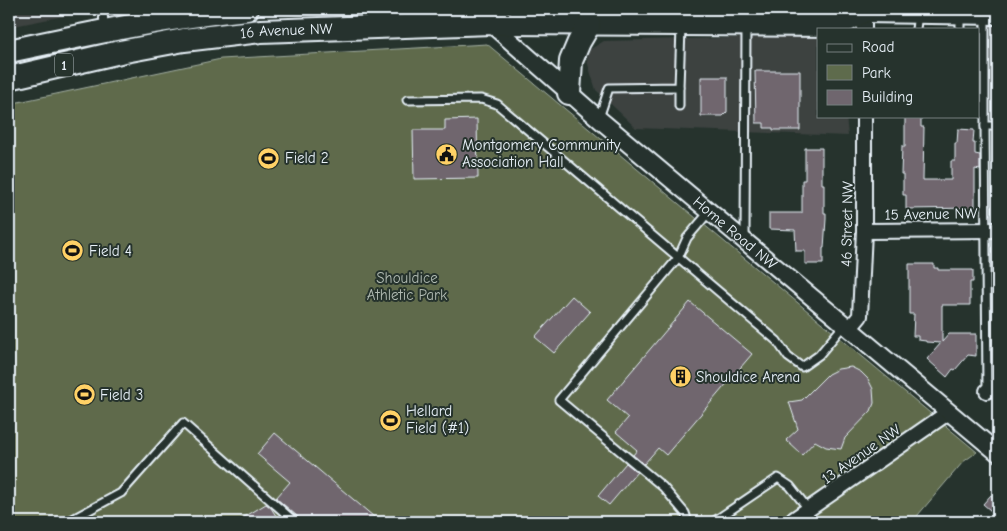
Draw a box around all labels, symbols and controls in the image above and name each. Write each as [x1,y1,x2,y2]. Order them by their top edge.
street label: 16 Avenue NW [239,20,333,42]
legend [817,28,980,118]
text: Road [862,38,894,56]
road number: 1 [55,54,73,76]
text: Park [862,64,891,82]
text: Building [862,88,913,106]
place label: Montgomery Community Association Hall [462,136,621,171]
public building icon: Montgomery Community Association Hall [434,142,458,166]
sports icon: Field 2 [257,146,281,170]
place label: Field 2 [285,149,329,167]
street label: 46 Street NW [837,181,857,267]
street label: Home Road NW [689,193,781,273]
street label: 15 Avenue NW [885,204,977,224]
sports icon: Field 4 [61,239,85,263]
place label: Field 4 [89,242,132,260]
park label: Shouldice Athletic Park [367,269,448,304]
building icon: Shouldice Arena [668,365,692,389]
place label: Shouldice Arena [696,368,800,386]
sports icon: Field 3 [72,383,96,407]
place label: Field 3 [100,386,143,404]
place label: Hellard Field (#1) [406,402,469,437]
sports icon: Hellard Field (#1) [378,408,402,432]
street label: 13 Avenue NW [818,420,904,488]

